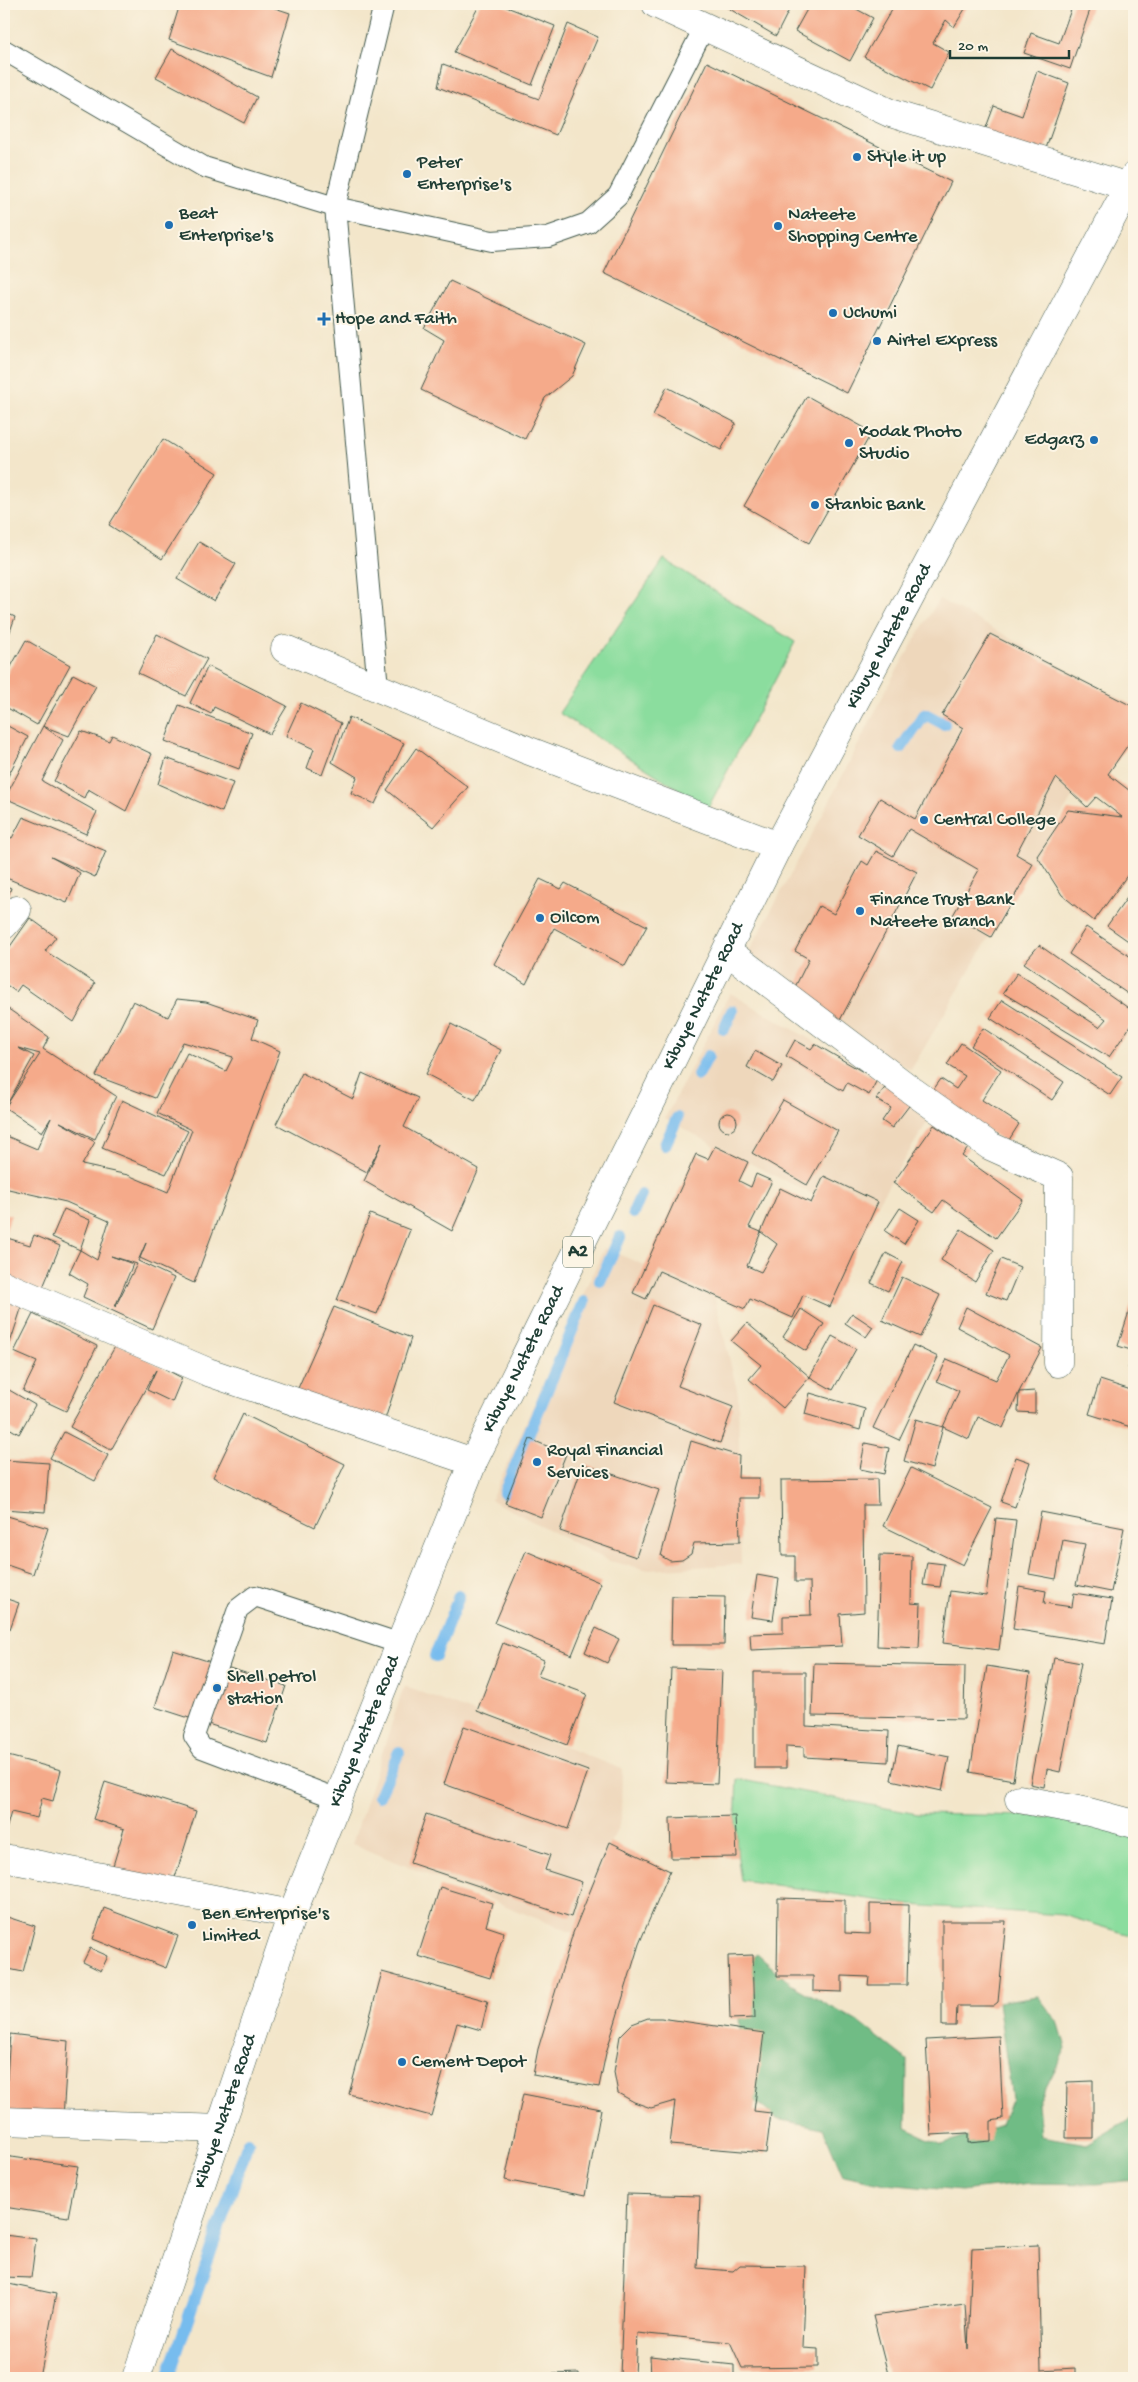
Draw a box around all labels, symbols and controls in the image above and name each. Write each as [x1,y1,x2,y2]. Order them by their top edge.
scale bar [950,28,1069,60]
text: 20 m [958,38,988,56]
place label: Style it up [867,146,947,169]
marker: Style it up [851,151,863,163]
place label: Peter Enterprise's [416,152,512,197]
marker: Peter Enterprise's [401,168,413,180]
place label: Beat Enterprise's [178,203,274,248]
place label: Nateete Shopping Centre [788,204,918,249]
marker: Beat Enterprise's [163,219,175,231]
marker: Nateete Shopping Centre [772,220,784,232]
place label: Uchumi [843,302,897,325]
marker: Uchumi [827,307,839,319]
place label: Hope and Faith [335,308,457,331]
marker: Hope and Faith [317,312,331,326]
place label: Airtel Express [887,330,998,353]
marker: Airtel Express [871,335,883,347]
place label: Kodak Photo Studio [859,421,962,466]
place label: Edgarz [1025,429,1085,452]
marker: Edgarz [1088,434,1100,446]
marker: Kodak Photo Studio [843,437,855,449]
place label: Stanbic Bank [825,494,926,517]
marker: Stanbic Bank [809,499,821,511]
street label: Kibuye Natete Road [841,558,938,713]
place label: Central College [934,809,1056,832]
marker: Central College [918,814,930,826]
place label: Finance Trust Bank Nateete Branch [869,889,1015,934]
marker: Finance Trust Bank Nateete Branch [854,905,866,917]
place label: Oilcom [550,907,600,930]
marker: Oilcom [534,912,546,924]
street label: Kibuye Natete Road [657,917,750,1074]
road number: A2 [563,1236,593,1268]
street label: Kibuye Natete Road [478,1280,571,1437]
place label: Royal Financial Services [547,1440,663,1485]
marker: Royal Financial Services [531,1456,543,1468]
street label: Kibuye Natete Road [324,1651,406,1811]
place label: Shell petrol station [227,1666,316,1711]
marker: Shell petrol station [211,1682,223,1694]
place label: Ben Enterprise's Limited [201,1903,330,1948]
marker: Ben Enterprise's Limited [186,1919,198,1931]
street label: Kibuye Natete Road [189,2030,263,2192]
place label: Cement Depot [412,2051,528,2074]
marker: Cement Depot [396,2056,408,2068]

